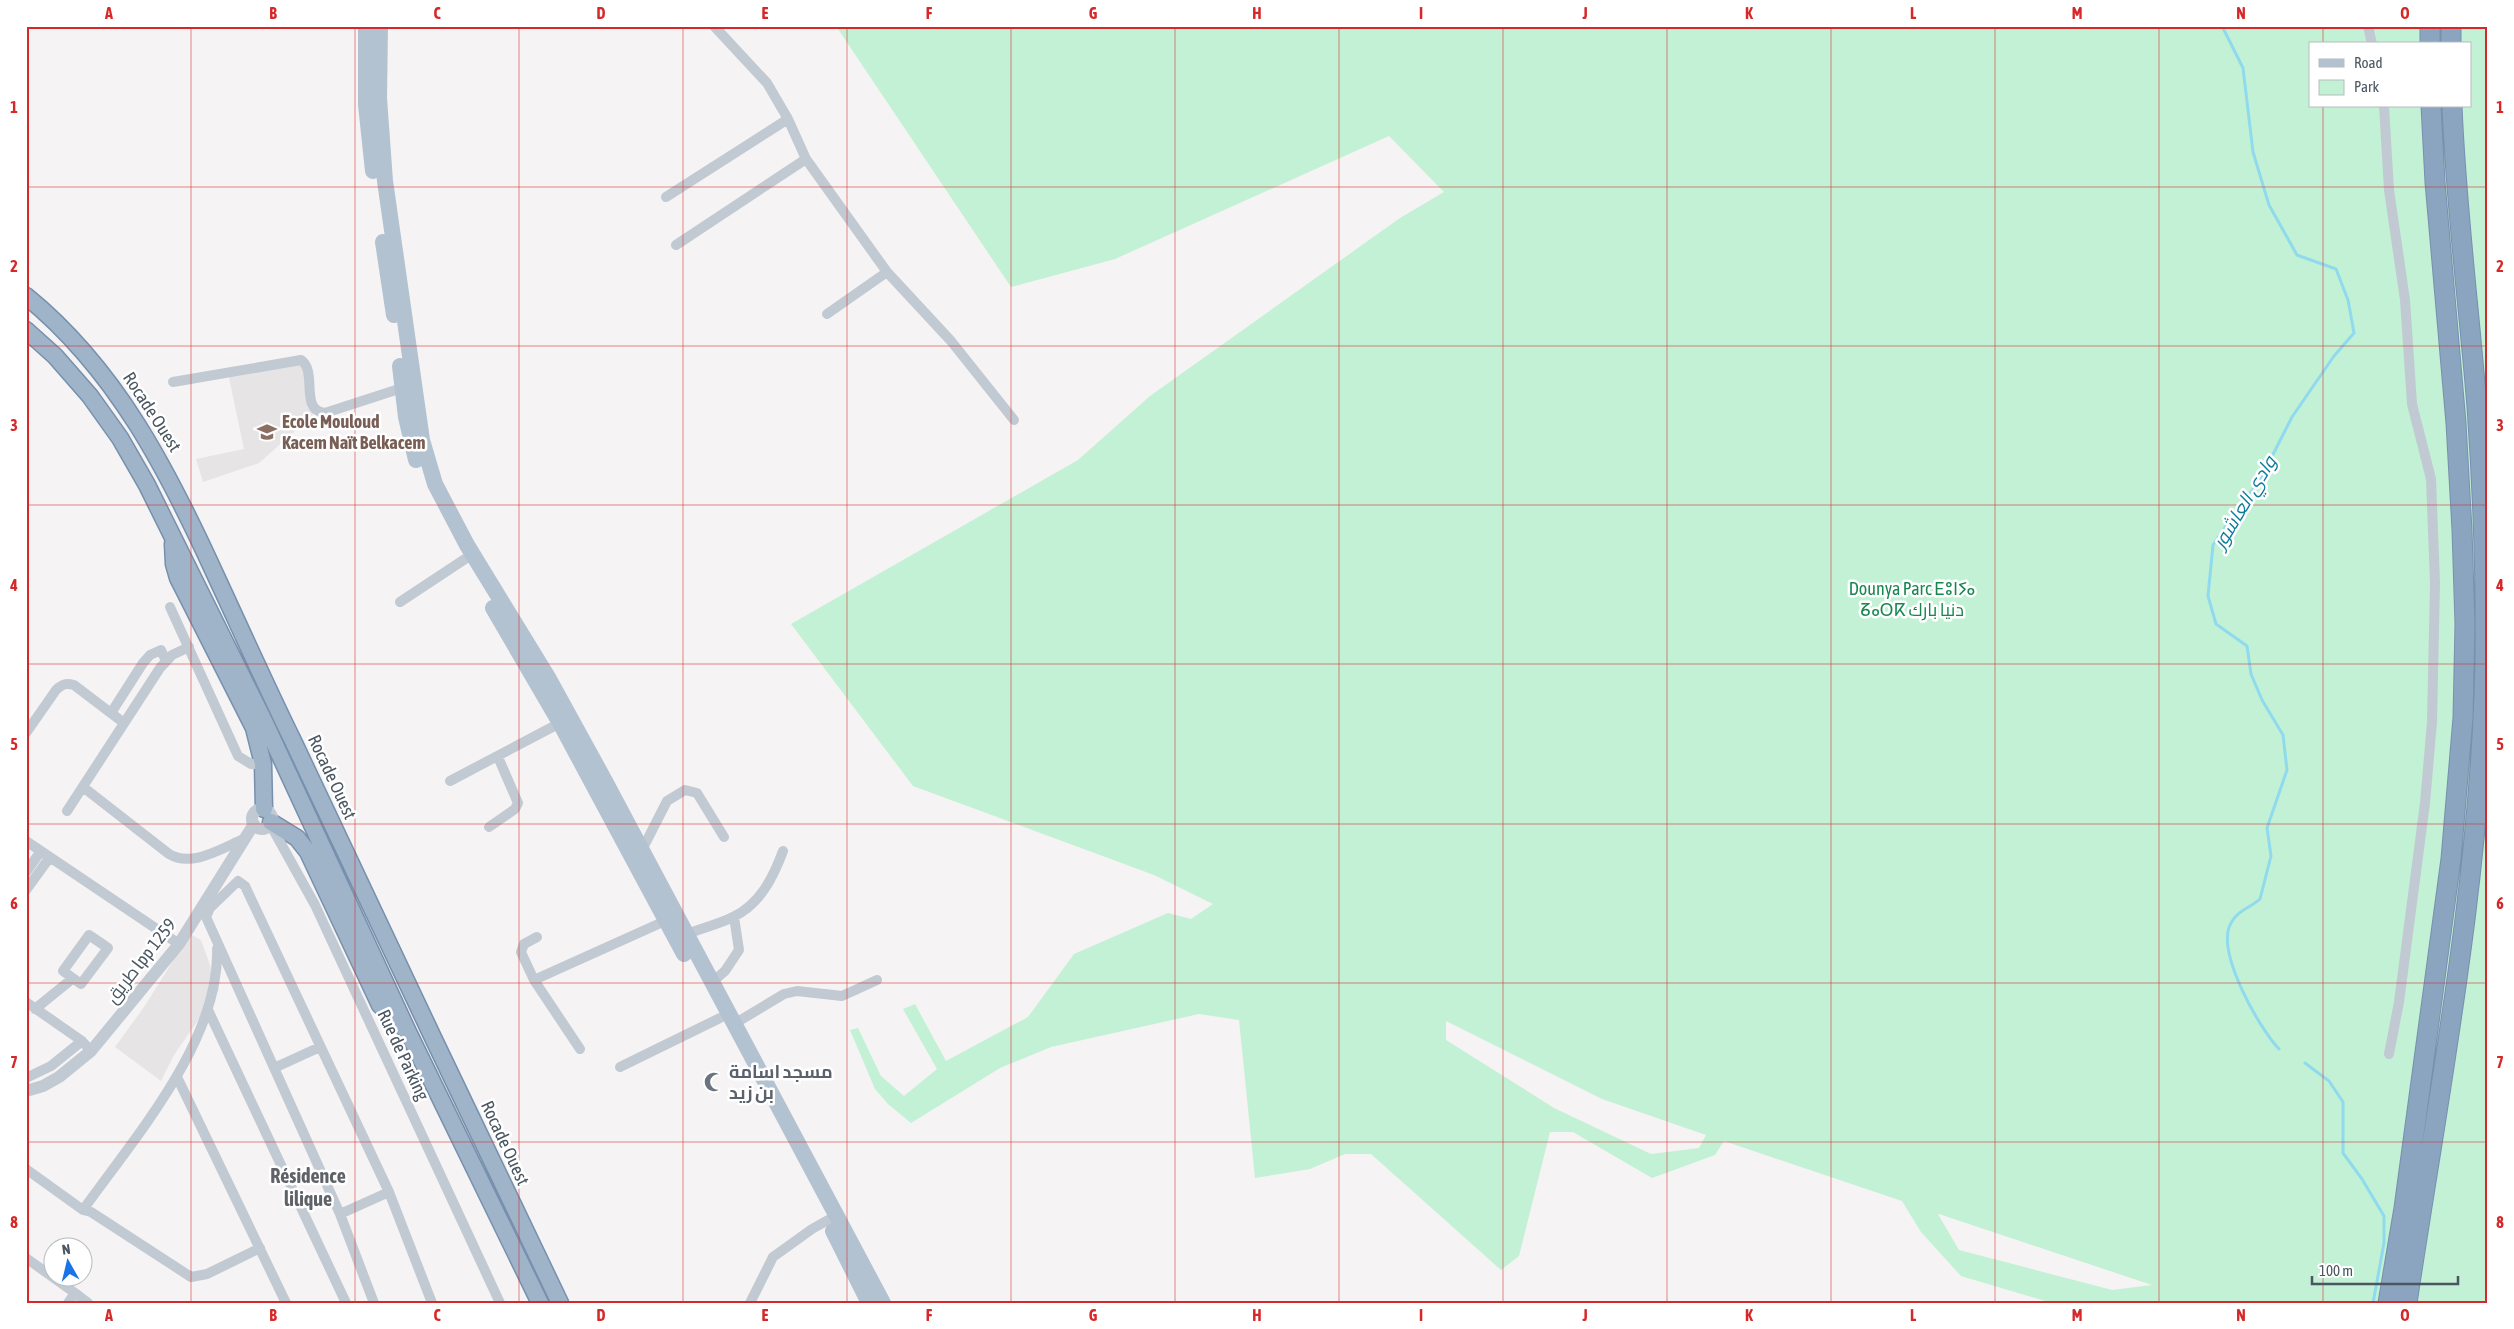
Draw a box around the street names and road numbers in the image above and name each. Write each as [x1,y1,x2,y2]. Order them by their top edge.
street label: Rocade Ouest [119,368,186,455]
street label: Rocade Ouest [304,731,361,822]
street label: طريق lpp 1259 [101,914,182,1008]
street label: Rue de Parking [373,1006,434,1104]
street label: Rocade Ouest [477,1097,534,1188]

